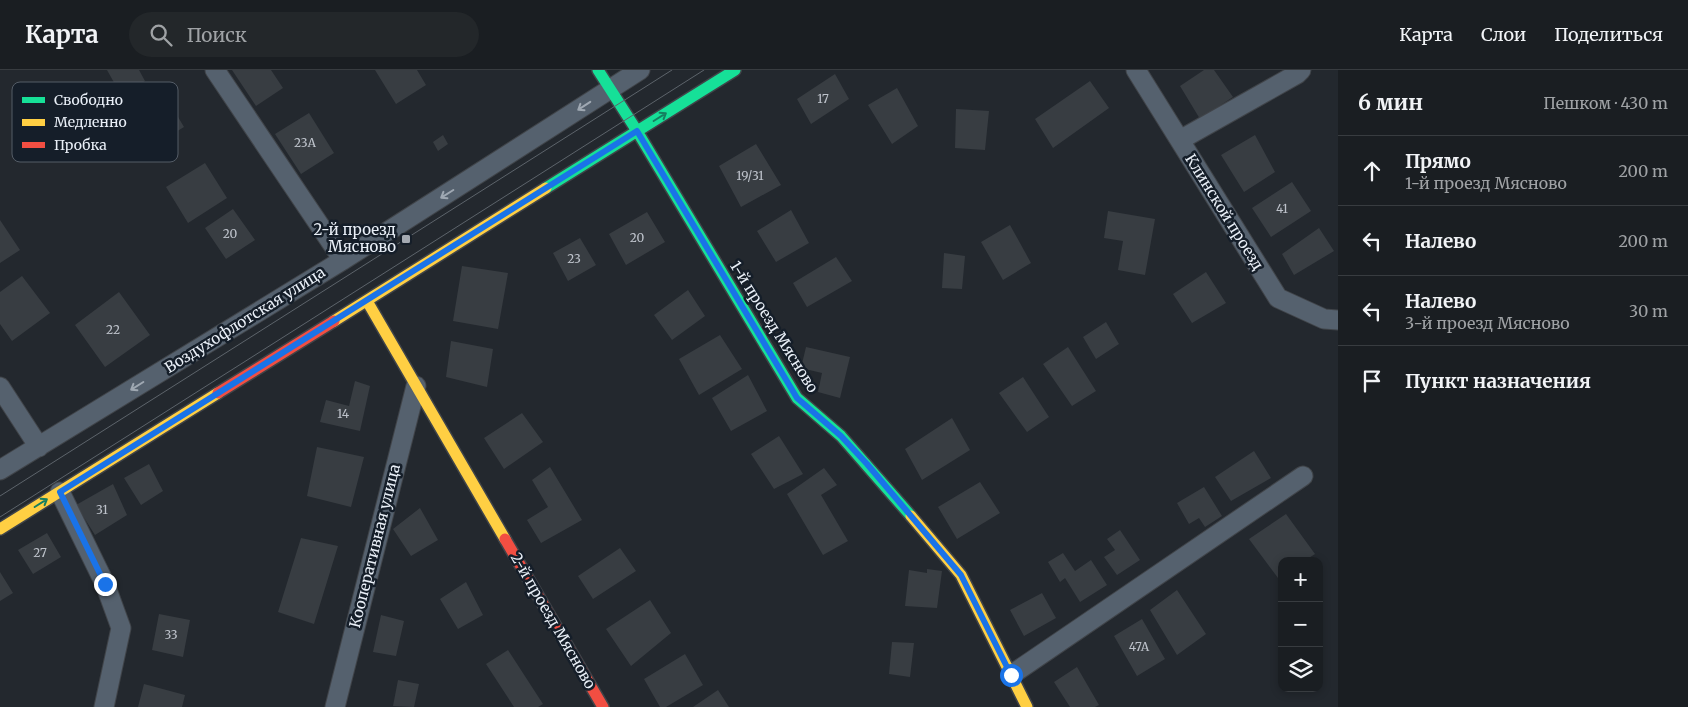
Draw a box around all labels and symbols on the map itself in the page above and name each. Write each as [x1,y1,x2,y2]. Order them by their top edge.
legend [12,82,178,162]
text: Свободно [54,91,123,109]
house number: 17 [817,91,829,106]
one-way arrow [578,101,592,111]
one-way arrow [652,112,666,122]
text: Медленно [54,113,127,131]
house number: 23А [294,135,316,150]
text: Пробка [54,136,107,154]
street label: Клинской проезд [1181,150,1268,273]
house number: 19/31 [736,168,764,183]
one-way arrow [441,189,455,199]
house number: 41 [1276,201,1289,216]
place label: 2-й проезд Мясново [314,220,396,256]
house number: 20 [223,226,238,241]
house number: 20 [630,230,645,245]
marker: 2-й проезд Мясново [400,233,412,245]
house number: 23 [567,251,581,266]
street label: 1-й проезд Мясново [726,257,823,396]
street label: Воздухофлотская улица [161,262,328,377]
house number: 22 [106,322,120,337]
one-way arrow [131,382,145,392]
house number: 14 [337,406,350,421]
street label: Кооперативная улица [345,462,404,630]
one-way arrow [34,498,48,508]
house number: 31 [96,502,108,517]
house number: 27 [33,545,47,560]
street label: 2-й проезд Мясново [507,549,600,692]
route end [94,573,117,596]
house number: 33 [164,627,178,642]
house number: 47А [1129,639,1150,654]
route start [1000,664,1023,687]

